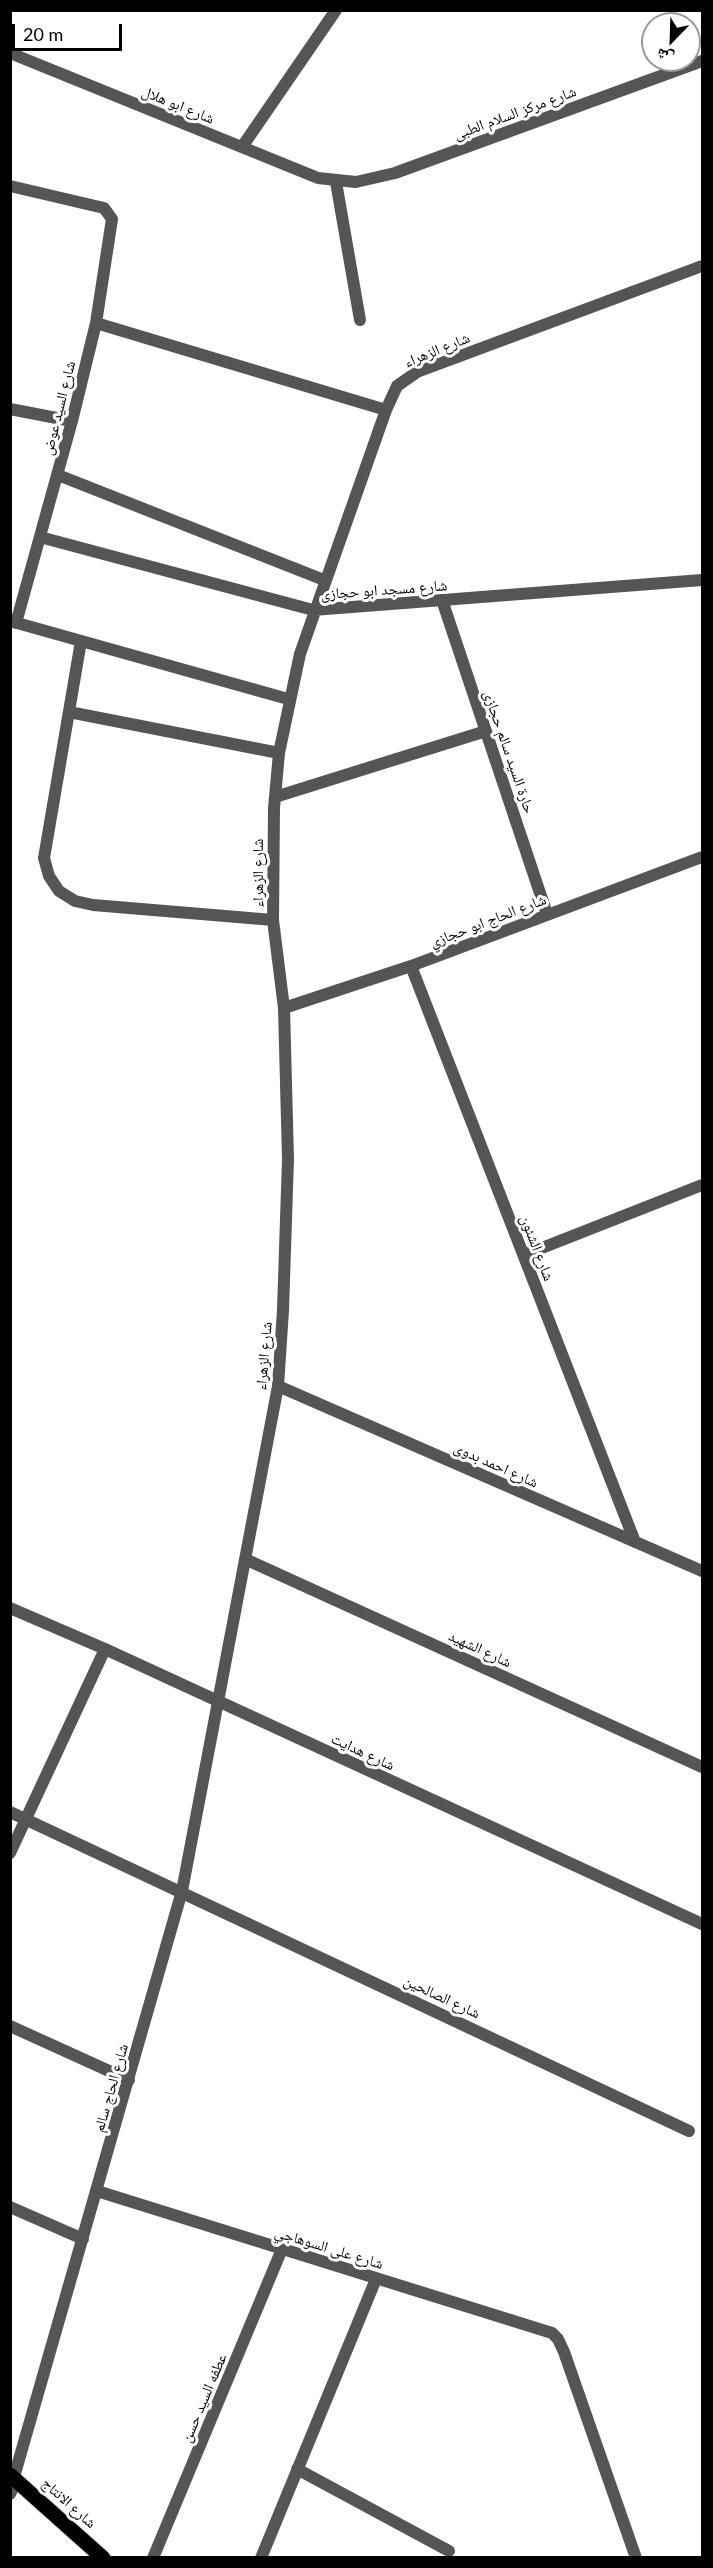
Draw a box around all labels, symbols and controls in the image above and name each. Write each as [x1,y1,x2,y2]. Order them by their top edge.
scale bar [15,12,124,50]
north arrow [641,12,701,72]
text: 20 m [23,23,63,45]
text: ش [653,45,676,69]
street label: شارع ابو هلال [139,82,217,128]
street label: شارع مركز السلام الطبى [451,82,579,144]
street label: شارع الزهراء [402,329,472,371]
street label: شارع السيد عوض [39,359,79,457]
street label: شارع مسجد ابو حجازى [320,577,448,603]
street label: حارة السيد سالم حجازى [479,688,539,816]
street label: شارع الزهراء [249,839,267,907]
street label: شارع الحاج ابو حجازي [427,891,549,951]
street label: شارع الشئون [516,1212,558,1284]
street label: شارع الزهراء [252,1321,276,1391]
street label: شارع احمد بدوى [451,1438,541,1492]
street label: شارع الشهيد [446,1627,514,1671]
street label: شارع هدايت [328,1729,398,1775]
street label: شارع الصالحين [401,1972,483,2022]
street label: شارع الحاج سالم [90,2042,132,2134]
street label: شارع على السوهاجي [272,2223,386,2273]
street label: عطفه السيد حسن [177,2351,231,2445]
street label: شارع الانتاج [38,2474,100,2532]

